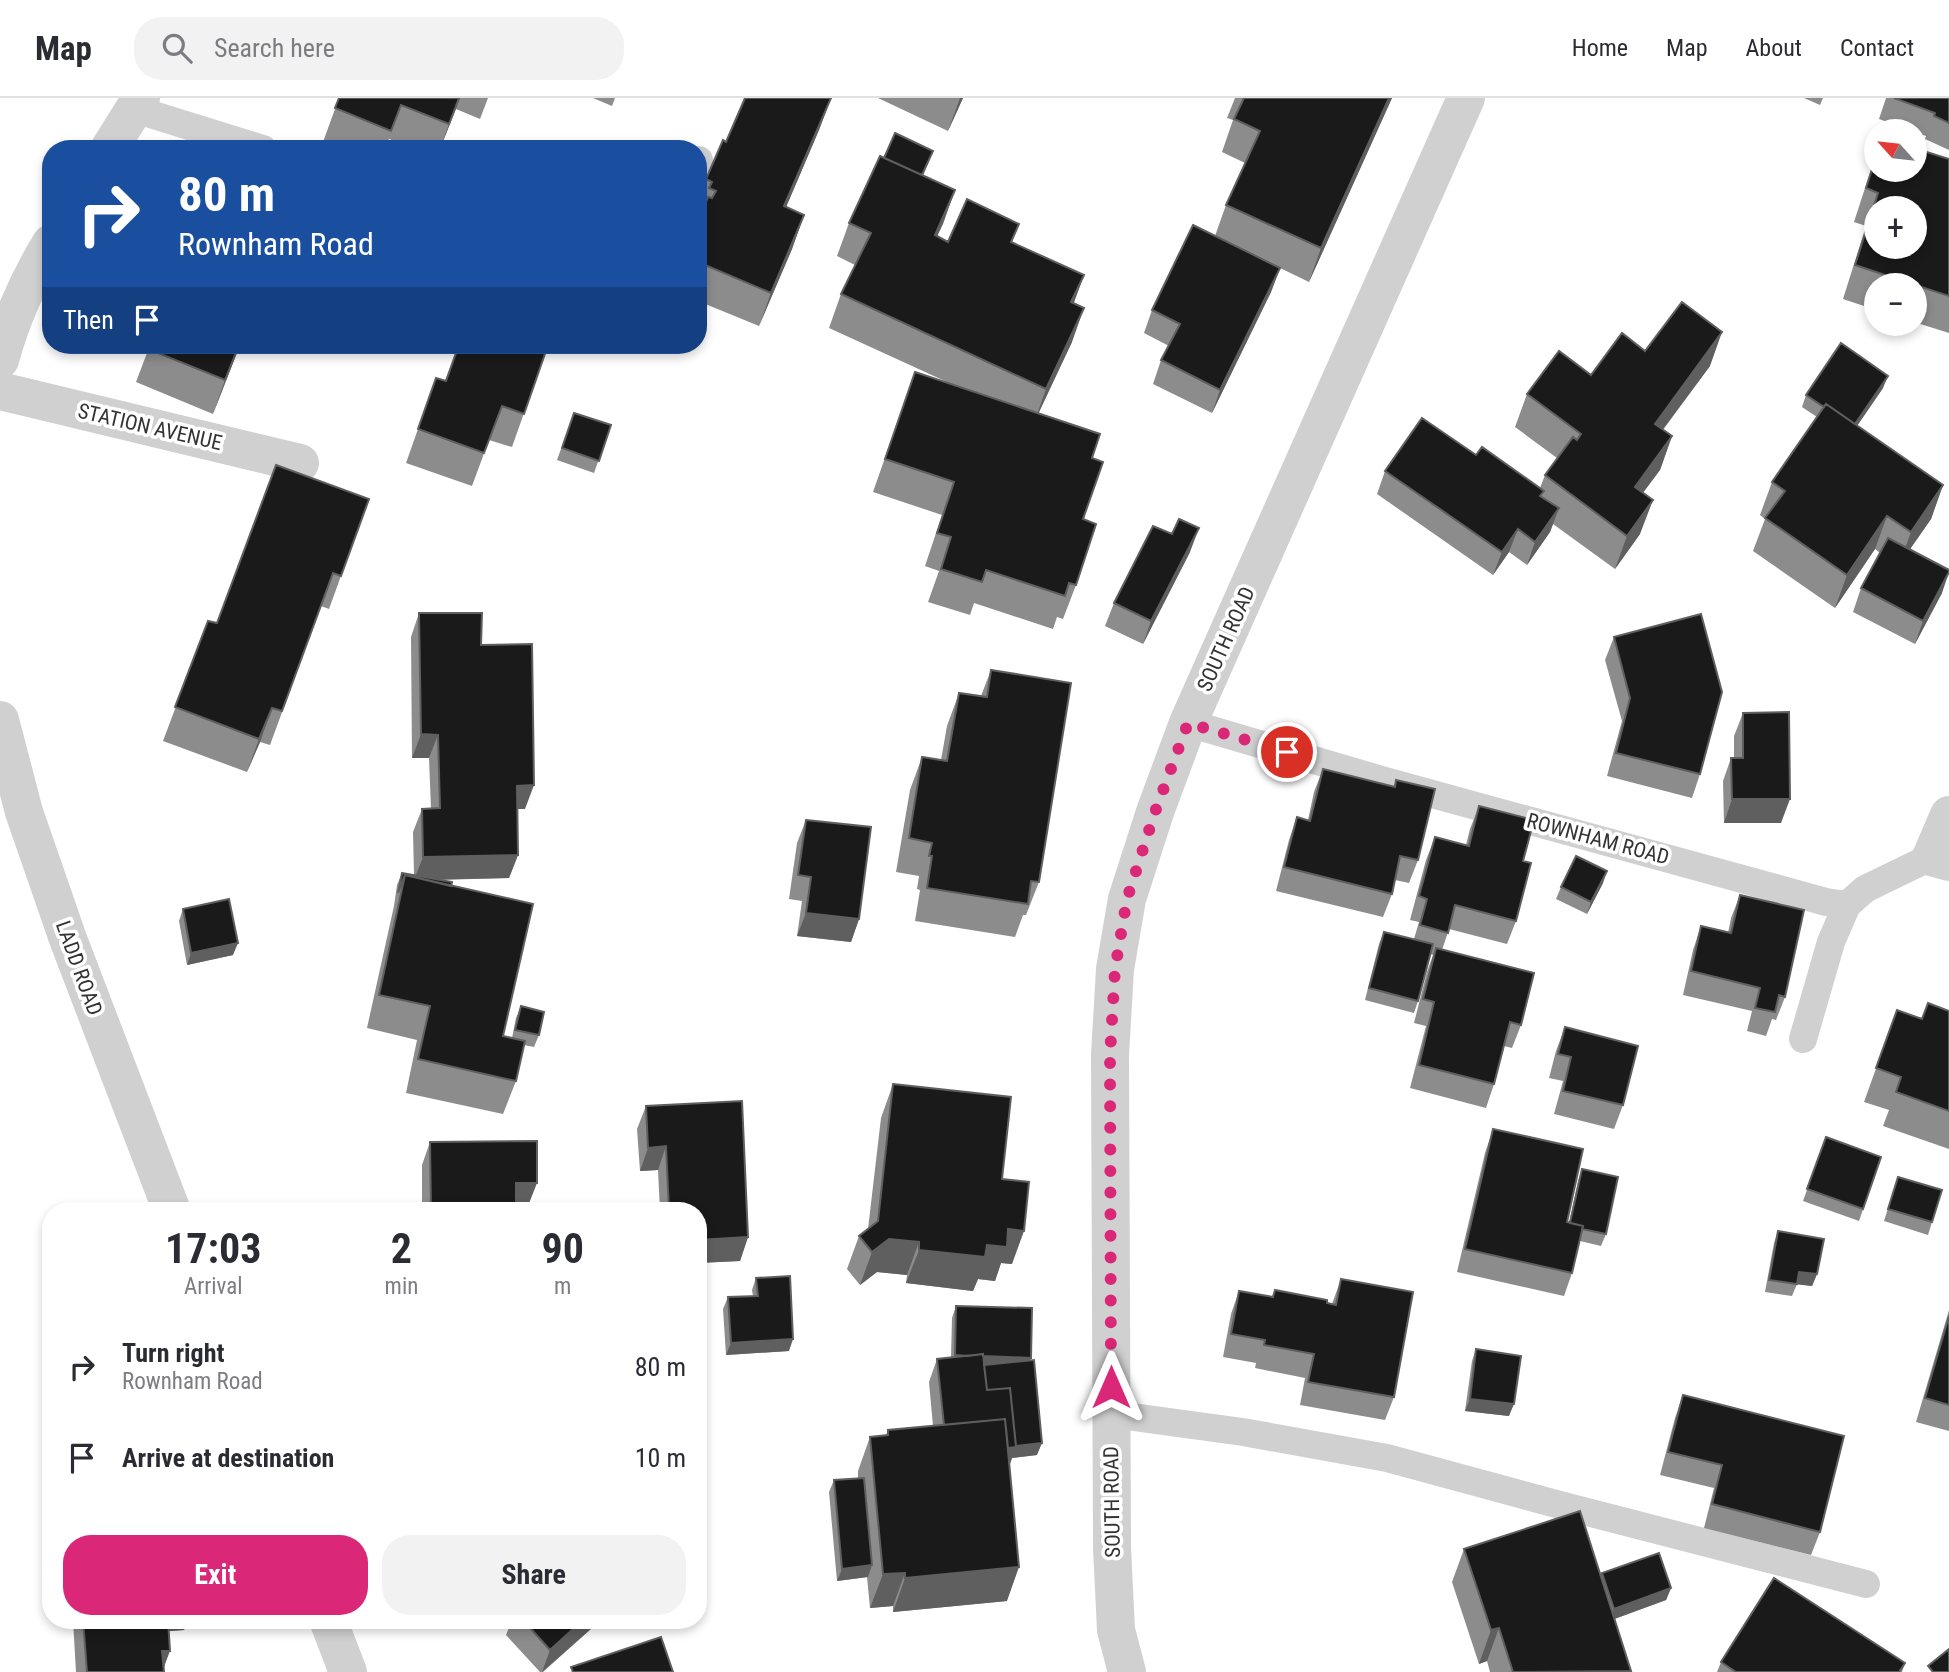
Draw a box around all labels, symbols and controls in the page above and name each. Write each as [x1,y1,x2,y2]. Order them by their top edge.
search box [134,17,624,80]
text: Map [35,29,92,68]
icon: search [158,29,196,67]
text: Search here [214,33,335,63]
text: Home [1572,34,1628,62]
text: Map [1666,34,1708,62]
text: About [1746,34,1802,62]
text: Contact [1840,34,1914,62]
north arrow [1864,119,1927,182]
map controls [1864,119,1927,336]
text: 80 m [178,166,275,223]
icon: right [63,168,154,259]
button: + [1864,196,1927,259]
text: Rownham Road [178,225,374,263]
button: − [1864,273,1927,336]
icon: arrive [128,301,166,339]
text: Then [63,305,114,335]
street label: STATION AVENUE [76,399,224,455]
street label: SOUTH ROAD [1192,583,1260,695]
pin [1257,722,1317,782]
icon: arrive [1268,733,1306,771]
street label: ROWNHAM ROAD [1524,808,1672,870]
street label: LADD ROAD [51,917,107,1019]
text: 17:03 [165,1224,261,1273]
text: 2 [391,1224,412,1273]
text: 90 [541,1224,584,1273]
text: Arrival [184,1273,243,1300]
text: min [385,1273,418,1300]
text: m [554,1273,571,1300]
text: Turn right [122,1338,224,1368]
icon: right [63,1348,101,1386]
position arrow [1074,1350,1148,1424]
text: 80 m [635,1352,686,1382]
text: Rownham Road [122,1368,263,1395]
icon: arrive [63,1439,101,1477]
text: Arrive at destination [122,1443,334,1473]
text: 10 m [635,1443,686,1473]
street label: SOUTH ROAD [1099,1446,1125,1558]
button: Exit [63,1535,368,1615]
button: Share [382,1535,686,1615]

